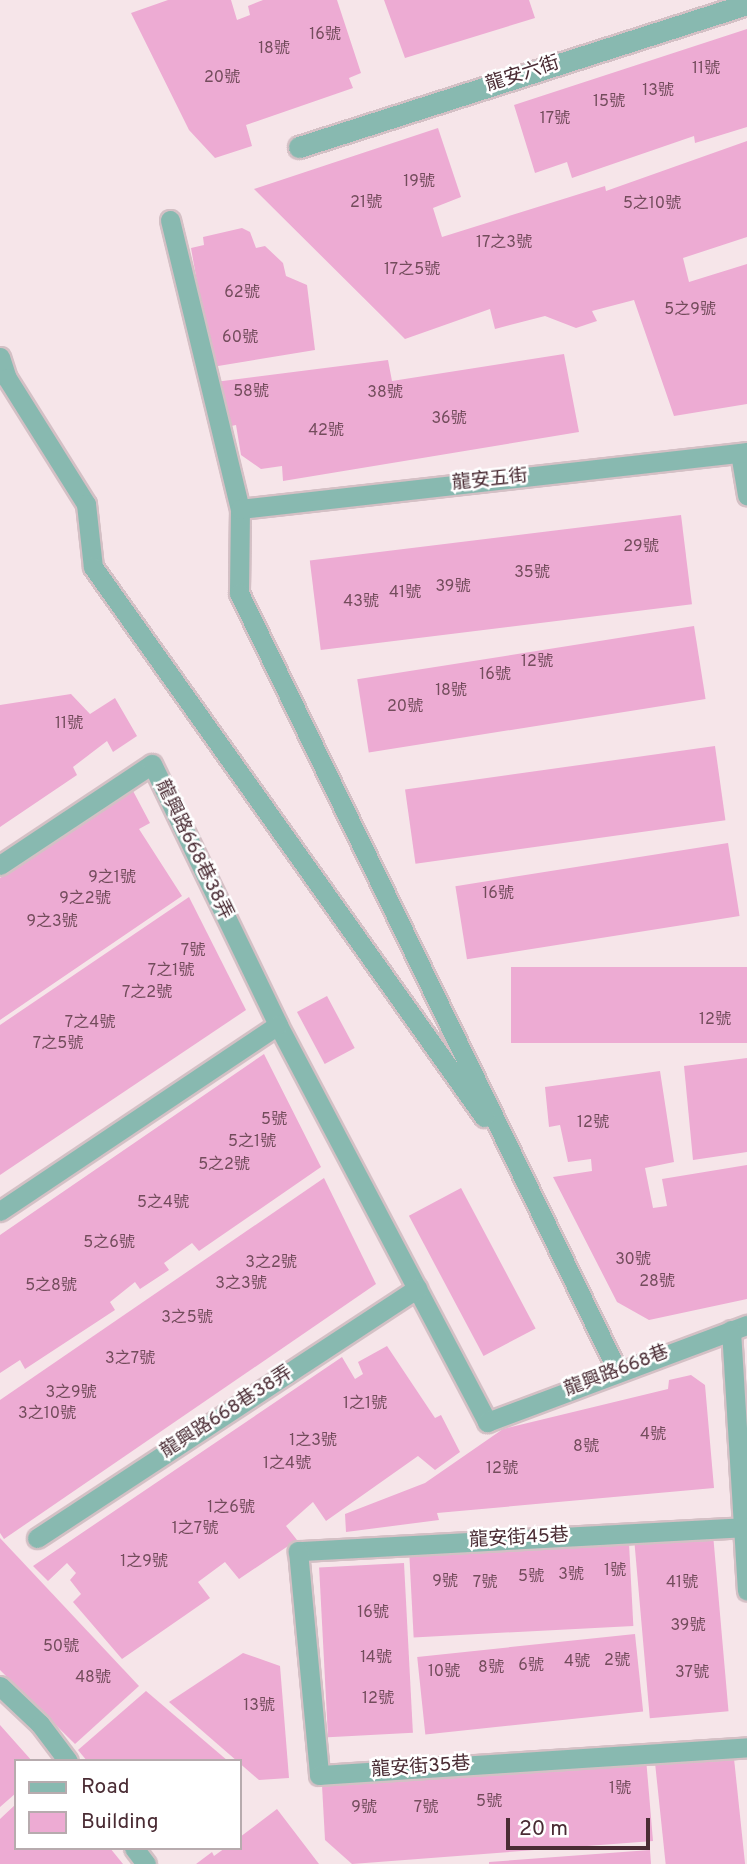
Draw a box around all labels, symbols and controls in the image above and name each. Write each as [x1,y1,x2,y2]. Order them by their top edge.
house number: 16號 [309,25,341,45]
house number: 18號 [258,39,290,59]
street label: 龍安六街 [483,52,563,98]
house number: 11號 [692,59,720,79]
house number: 20號 [204,68,240,88]
house number: 13號 [642,81,674,101]
house number: 15號 [593,92,625,112]
house number: 17號 [540,109,570,129]
house number: 19號 [403,172,435,192]
house number: 21號 [350,193,382,213]
house number: 5之10號 [623,194,681,214]
house number: 17之3號 [476,233,532,253]
house number: 17之5號 [384,260,440,280]
house number: 62號 [224,283,260,303]
house number: 5之9號 [664,300,716,320]
house number: 60號 [222,328,258,348]
house number: 58號 [233,382,269,402]
house number: 38號 [367,383,403,403]
house number: 36號 [431,409,467,429]
house number: 42號 [308,421,344,441]
street label: 龍安五街 [451,466,529,496]
house number: 29號 [623,537,659,557]
house number: 35號 [514,563,550,583]
house number: 39號 [436,577,470,597]
house number: 41號 [389,583,421,603]
house number: 43號 [343,592,379,612]
house number: 12號 [521,652,553,672]
house number: 16號 [479,665,511,685]
house number: 18號 [435,681,467,701]
house number: 20號 [387,697,423,717]
house number: 11號 [55,714,83,734]
street label: 龍興路668巷38弄 [149,777,237,923]
house number: 9之1號 [88,868,136,888]
house number: 16號 [482,884,514,904]
house number: 9之2號 [59,889,111,909]
house number: 9之3號 [26,912,78,932]
house number: 7號 [181,941,205,961]
house number: 7之1號 [148,961,194,981]
house number: 7之2號 [122,983,172,1003]
house number: 12號 [699,1010,731,1030]
house number: 7之4號 [65,1013,115,1033]
house number: 7之5號 [33,1034,83,1054]
house number: 5號 [261,1110,287,1130]
house number: 12號 [577,1113,609,1133]
house number: 5之1號 [228,1132,276,1152]
house number: 5之2號 [198,1155,250,1175]
house number: 5之4號 [137,1193,189,1213]
house number: 5之6號 [83,1233,135,1253]
house number: 30號 [615,1250,651,1270]
house number: 3之2號 [245,1253,297,1273]
house number: 28號 [639,1272,675,1292]
house number: 3之3號 [215,1274,267,1294]
house number: 5之8號 [25,1276,77,1296]
house number: 3之5號 [161,1308,213,1328]
street label: 龍興路668巷 [561,1342,673,1402]
house number: 3之7號 [105,1349,155,1369]
street label: 龍興路668巷38弄 [157,1362,297,1464]
house number: 3之9號 [45,1383,97,1403]
house number: 1之1號 [343,1394,387,1414]
house number: 3之10號 [18,1404,76,1424]
house number: 4號 [640,1425,666,1445]
house number: 1之3號 [289,1431,337,1451]
house number: 8號 [573,1437,599,1457]
house number: 1之4號 [263,1454,311,1474]
house number: 12號 [486,1459,518,1479]
house number: 1之6號 [207,1498,255,1518]
house number: 1之7號 [172,1519,218,1539]
street label: 龍安街45巷 [469,1525,569,1553]
house number: 1之9號 [120,1552,168,1572]
house number: 1號 [604,1561,626,1581]
house number: 3號 [558,1565,584,1585]
house number: 5號 [518,1567,544,1587]
house number: 9號 [432,1572,458,1592]
house number: 7號 [473,1573,497,1593]
house number: 41號 [666,1573,698,1593]
house number: 16號 [357,1603,389,1623]
house number: 39號 [671,1616,705,1636]
house number: 50號 [43,1637,79,1657]
house number: 14號 [360,1648,392,1668]
house number: 2號 [604,1651,630,1671]
house number: 4號 [564,1652,590,1672]
house number: 6號 [518,1656,544,1676]
house number: 8號 [478,1658,504,1678]
house number: 10號 [428,1662,460,1682]
house number: 37號 [675,1663,709,1683]
house number: 48號 [75,1668,111,1688]
house number: 12號 [362,1689,394,1709]
house number: 13號 [243,1696,275,1716]
street label: 龍安街35巷 [371,1753,471,1783]
legend [14,1759,242,1850]
text: Road [81,1774,130,1801]
house number: 1號 [609,1779,631,1799]
house number: 5號 [476,1792,502,1812]
house number: 9號 [351,1798,377,1818]
house number: 7號 [414,1798,438,1818]
scale bar [509,1804,652,1848]
text: Building [81,1809,159,1836]
text: 20 m [519,1816,568,1843]

